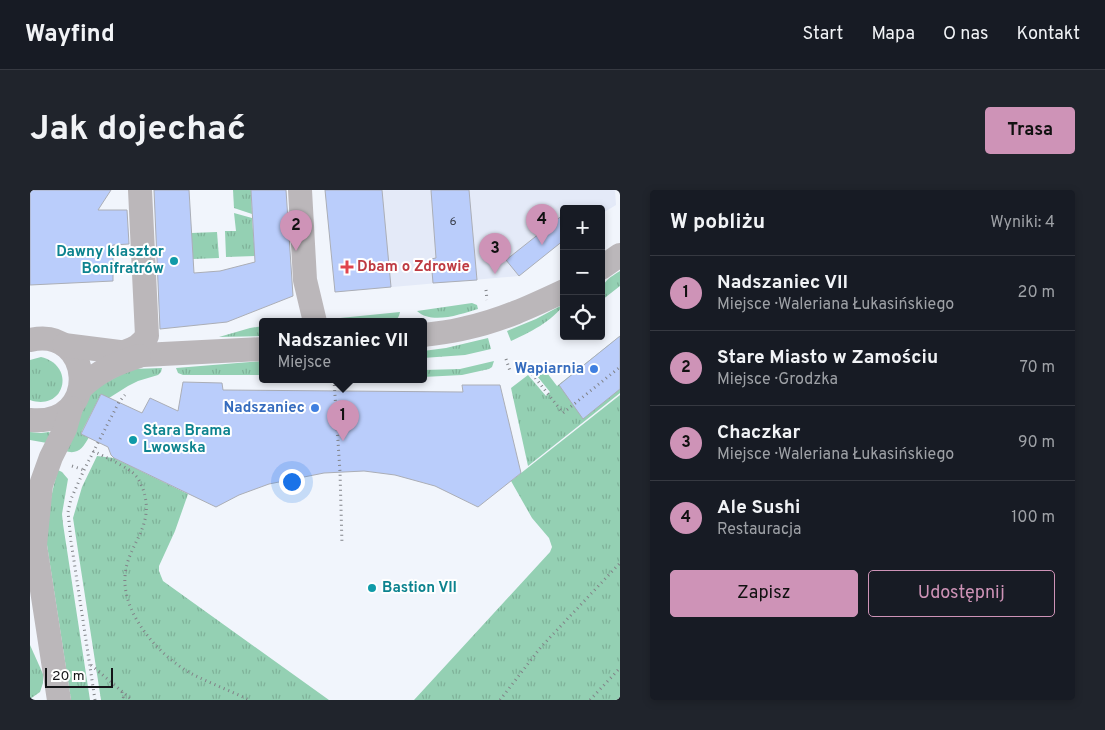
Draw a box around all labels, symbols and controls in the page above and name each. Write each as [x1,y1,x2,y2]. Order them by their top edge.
text: Wayfind [25,20,115,50]
text: Start [802,23,843,46]
text: Mapa [871,23,915,46]
text: O nas [943,23,988,46]
text: Kontakt [1016,23,1080,46]
button: Trasa [985,107,1075,154]
text: Jak dojechać [30,108,246,152]
pin: 4 [526,204,558,245]
map controls [560,205,605,340]
button: + [560,205,605,250]
text: W pobliżu [670,209,765,236]
pin: 2 [280,210,312,251]
text: Wyniki: 4 [990,213,1055,233]
house number: 6 [449,214,457,230]
pin: 3 [479,233,511,274]
place label: Dawny klasztor Bonifratrów [56,243,165,279]
button: − [560,250,605,295]
marker: Dawny klasztor Bonifratrów [168,255,180,267]
place label: Dbam o Zdrowie [357,258,470,277]
marker: Dbam o Zdrowie [341,261,353,273]
text: Nadszaniec VII [717,271,848,295]
text: 1 [683,283,689,303]
text: 20 m [1018,283,1055,303]
button: locate [560,295,605,340]
text: Miejsce · Waleriana Łukasińskiego [717,295,954,315]
popup [259,318,427,383]
text: Nadszaniec VII [277,329,409,353]
text: Stare Miasto w Zamościu [717,346,938,370]
text: Miejsce [277,353,331,373]
text: 2 [681,358,691,378]
text: 70 m [1020,358,1055,378]
place label: Wapiarnia [515,360,584,379]
marker: Wapiarnia [588,363,600,375]
text: Miejsce · Grodzka [717,370,838,390]
place label: Nadszaniec [223,399,305,418]
pin: 1 [327,400,359,441]
marker: Nadszaniec [309,402,321,414]
text: Chaczkar [717,421,800,445]
place label: Stara Brama Lwowska [143,422,231,458]
text: 3 [681,433,691,453]
text: 90 m [1018,433,1055,453]
marker: Stara Brama Lwowska [127,434,139,446]
text: Miejsce · Waleriana Łukasińskiego [717,445,954,465]
your location [279,469,305,495]
text: Ale Sushi [717,496,800,520]
text: 4 [681,508,691,528]
text: 100 m [1011,508,1055,528]
text: Restauracja [717,520,802,540]
button: Zapisz [670,570,858,617]
button: Udostępnij [868,570,1055,617]
place label: Bastion VII [382,579,457,598]
marker: Bastion VII [366,582,378,594]
scale bar [45,665,112,688]
text: 20 m [52,668,85,685]

